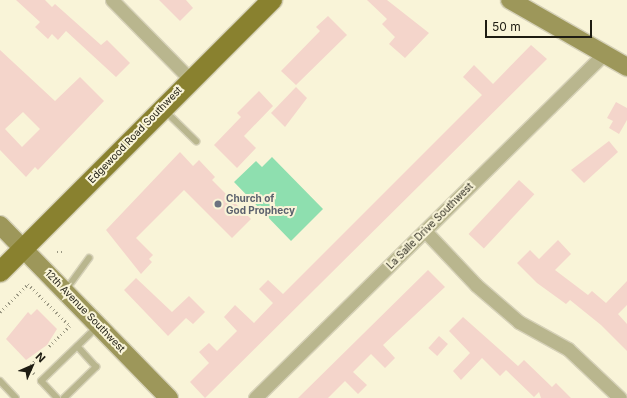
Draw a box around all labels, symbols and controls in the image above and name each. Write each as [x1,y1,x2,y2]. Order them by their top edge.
scale bar [487,12,594,38]
text: 50 m [492,19,521,34]
street label: Edgewood Road Southwest [86,84,184,186]
street label: La Salle Drive Southwest [384,180,476,272]
place label: Church of God Prophecy [226,192,295,216]
marker: Church of God Prophecy [213,199,223,209]
street label: 12th Avenue Southwest [42,267,128,355]
north arrow [12,346,52,386]
text: N [33,350,48,365]

